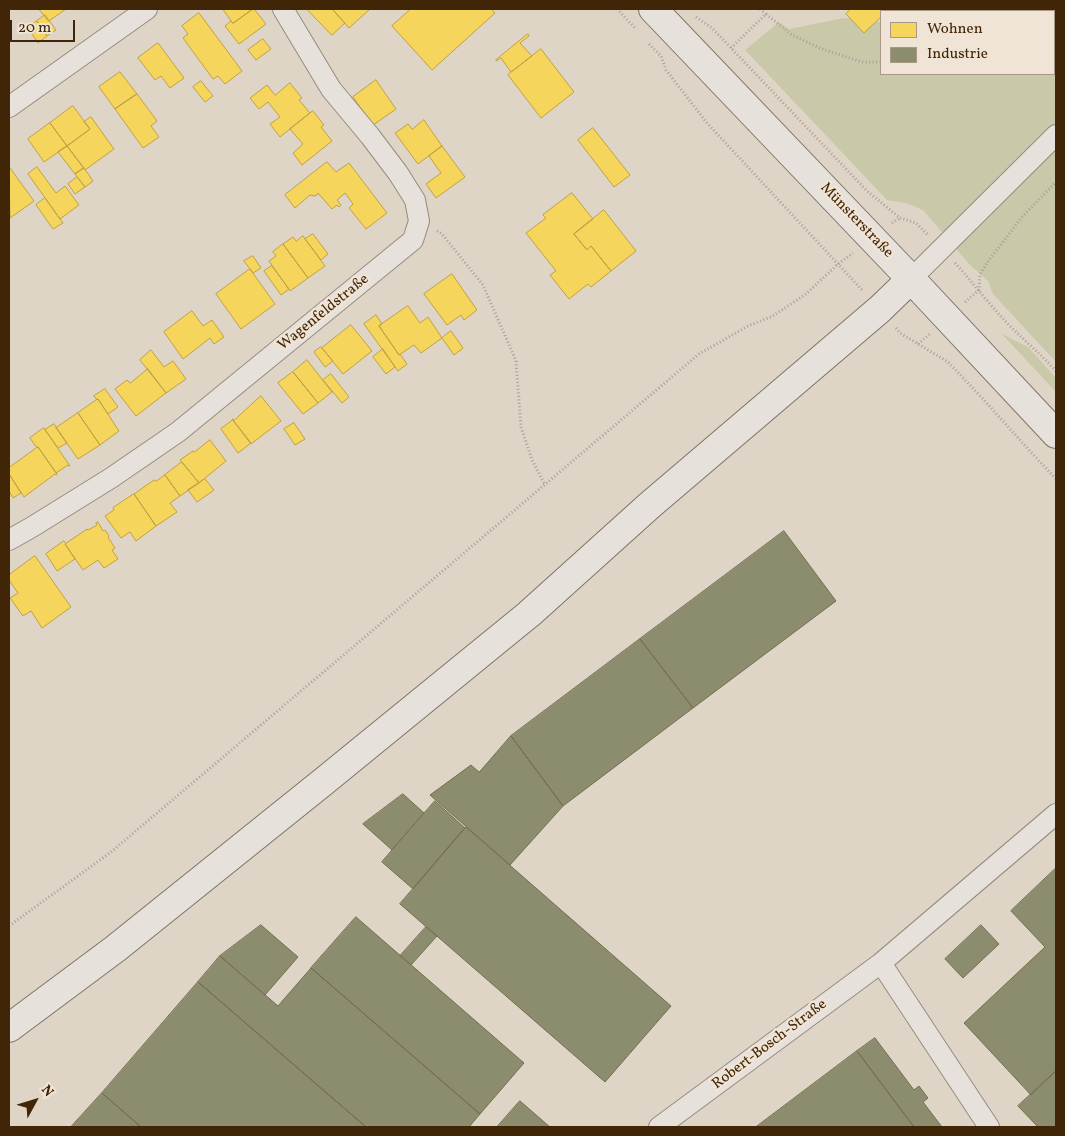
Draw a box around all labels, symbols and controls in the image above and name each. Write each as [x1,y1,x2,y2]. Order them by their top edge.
scale bar [12,10,78,42]
legend [880,10,1055,75]
text: 20 m [18,18,51,39]
text: Wohnen [927,19,983,40]
text: Industrie [927,44,988,65]
street label: Münsterstraße [816,180,896,262]
street label: Wagenfeldstraße [275,271,373,355]
street label: Robert-Bosch-Straße [709,996,831,1094]
north arrow [10,1076,60,1126]
text: N [36,1081,58,1101]

